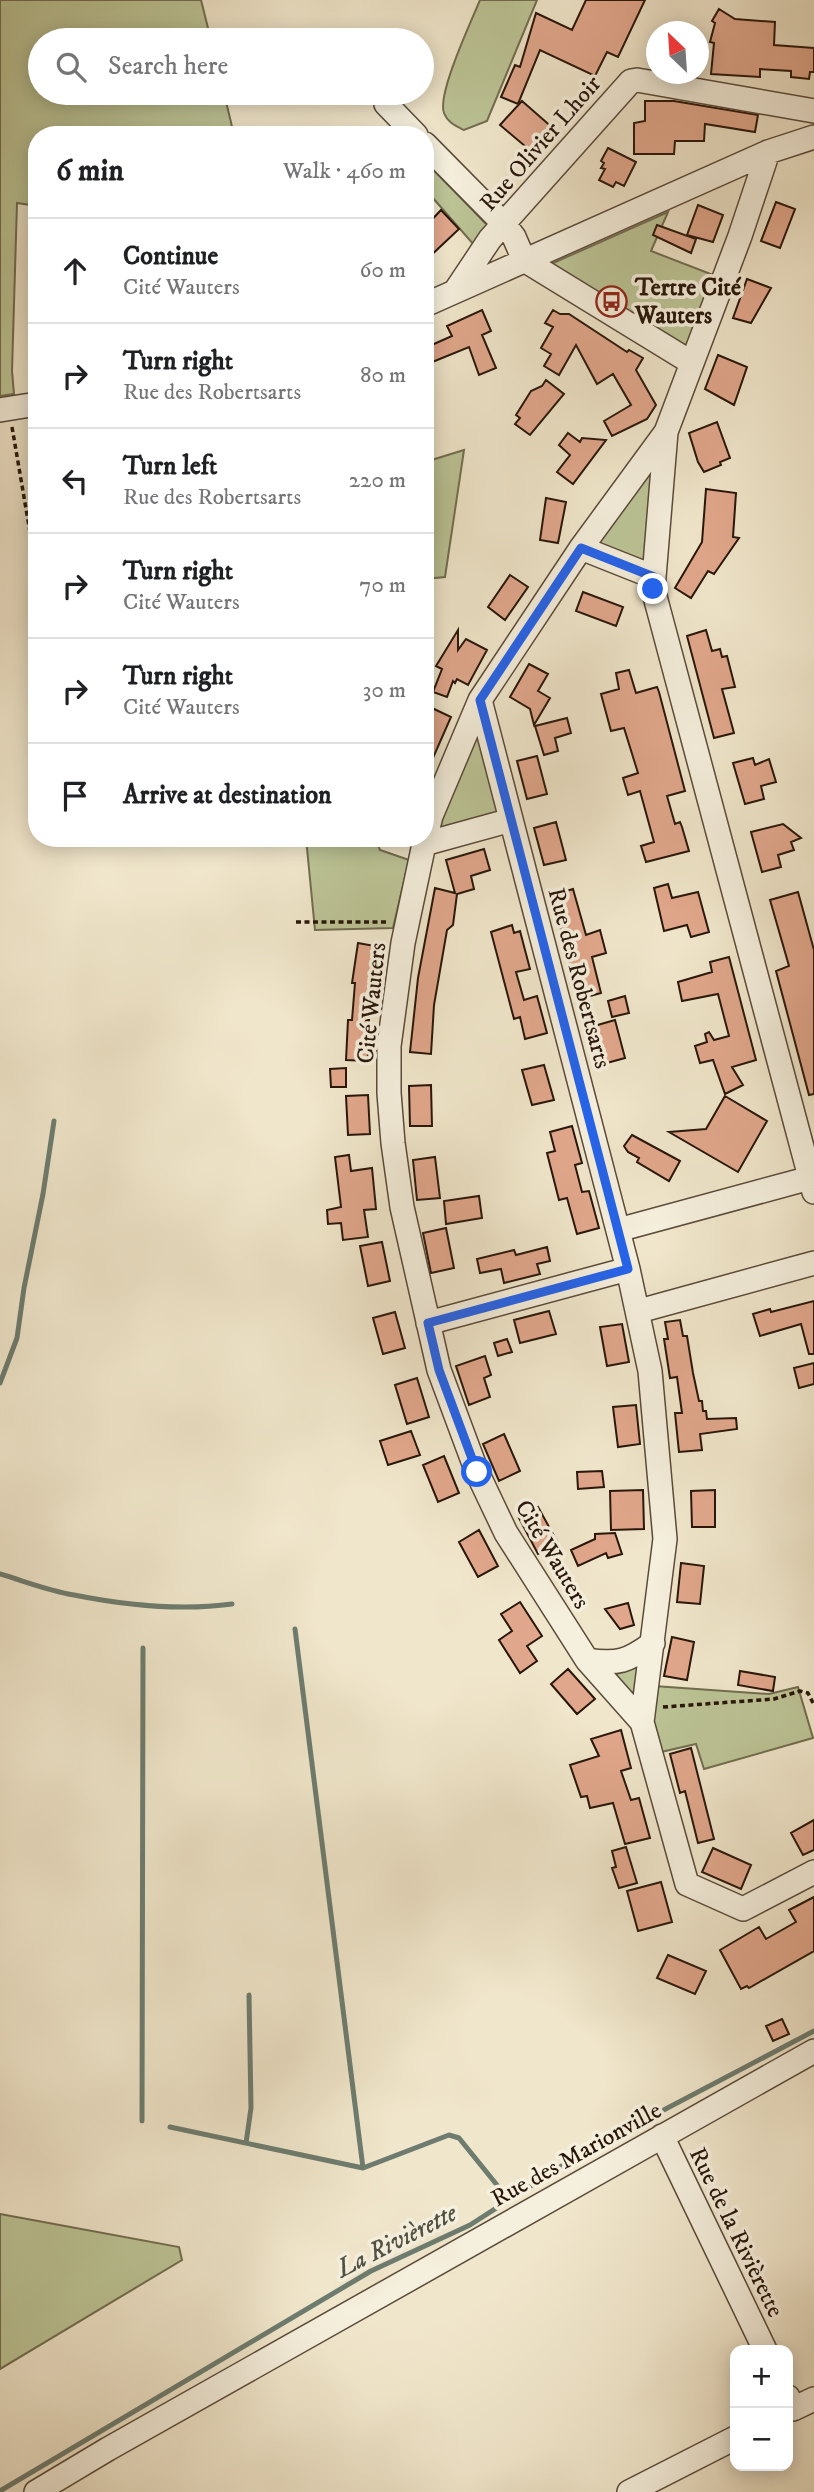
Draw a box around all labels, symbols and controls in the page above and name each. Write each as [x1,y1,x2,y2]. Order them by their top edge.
north arrow [646,21,709,84]
search box [28,28,434,105]
icon: search [52,48,90,86]
text: Search here [108,50,228,83]
street label: Rue Olivier Lhoir [474,70,608,218]
text: 6 min [56,153,124,190]
text: Walk · 460 m [283,157,406,186]
text: Continue [123,240,218,273]
icon: ahead [56,252,94,290]
text: 60 m [359,256,406,285]
text: Cité Wauters [123,273,240,302]
place label: Tertre Cité Wauters [634,273,742,331]
bus stop icon: Tertre Cité Wauters [595,284,629,318]
text: Turn right [123,345,233,378]
icon: right [56,357,94,395]
text: 80 m [360,361,406,390]
text: Rue des Robertsarts [123,378,301,407]
text: Turn left [123,450,217,483]
icon: left [56,462,94,500]
text: 220 m [349,466,406,495]
text: Rue des Robertsarts [123,483,301,512]
text: Turn right [123,555,233,588]
icon: right [56,567,94,605]
text: 70 m [359,571,406,600]
route end [637,573,668,604]
text: Cité Wauters [123,588,240,617]
text: Turn right [123,660,233,693]
icon: right [56,672,94,710]
text: 30 m [363,676,406,705]
text: Cité Wauters [123,693,240,722]
icon: arrive [56,777,94,815]
text: Arrive at destination [123,779,332,812]
street label: Rue des Robertsarts [540,885,618,1072]
street label: Cité Wauters [351,941,393,1065]
route start [461,1456,492,1487]
street label: Cité Wauters [508,1495,596,1614]
street label: Rue des Marionville [486,2096,667,2214]
street label: Rue de la Rivièrette [682,2143,790,2322]
water label: La Rivièrette [329,2196,464,2287]
map controls [730,2345,793,2471]
button: + [730,2345,793,2408]
button: − [730,2408,793,2471]

